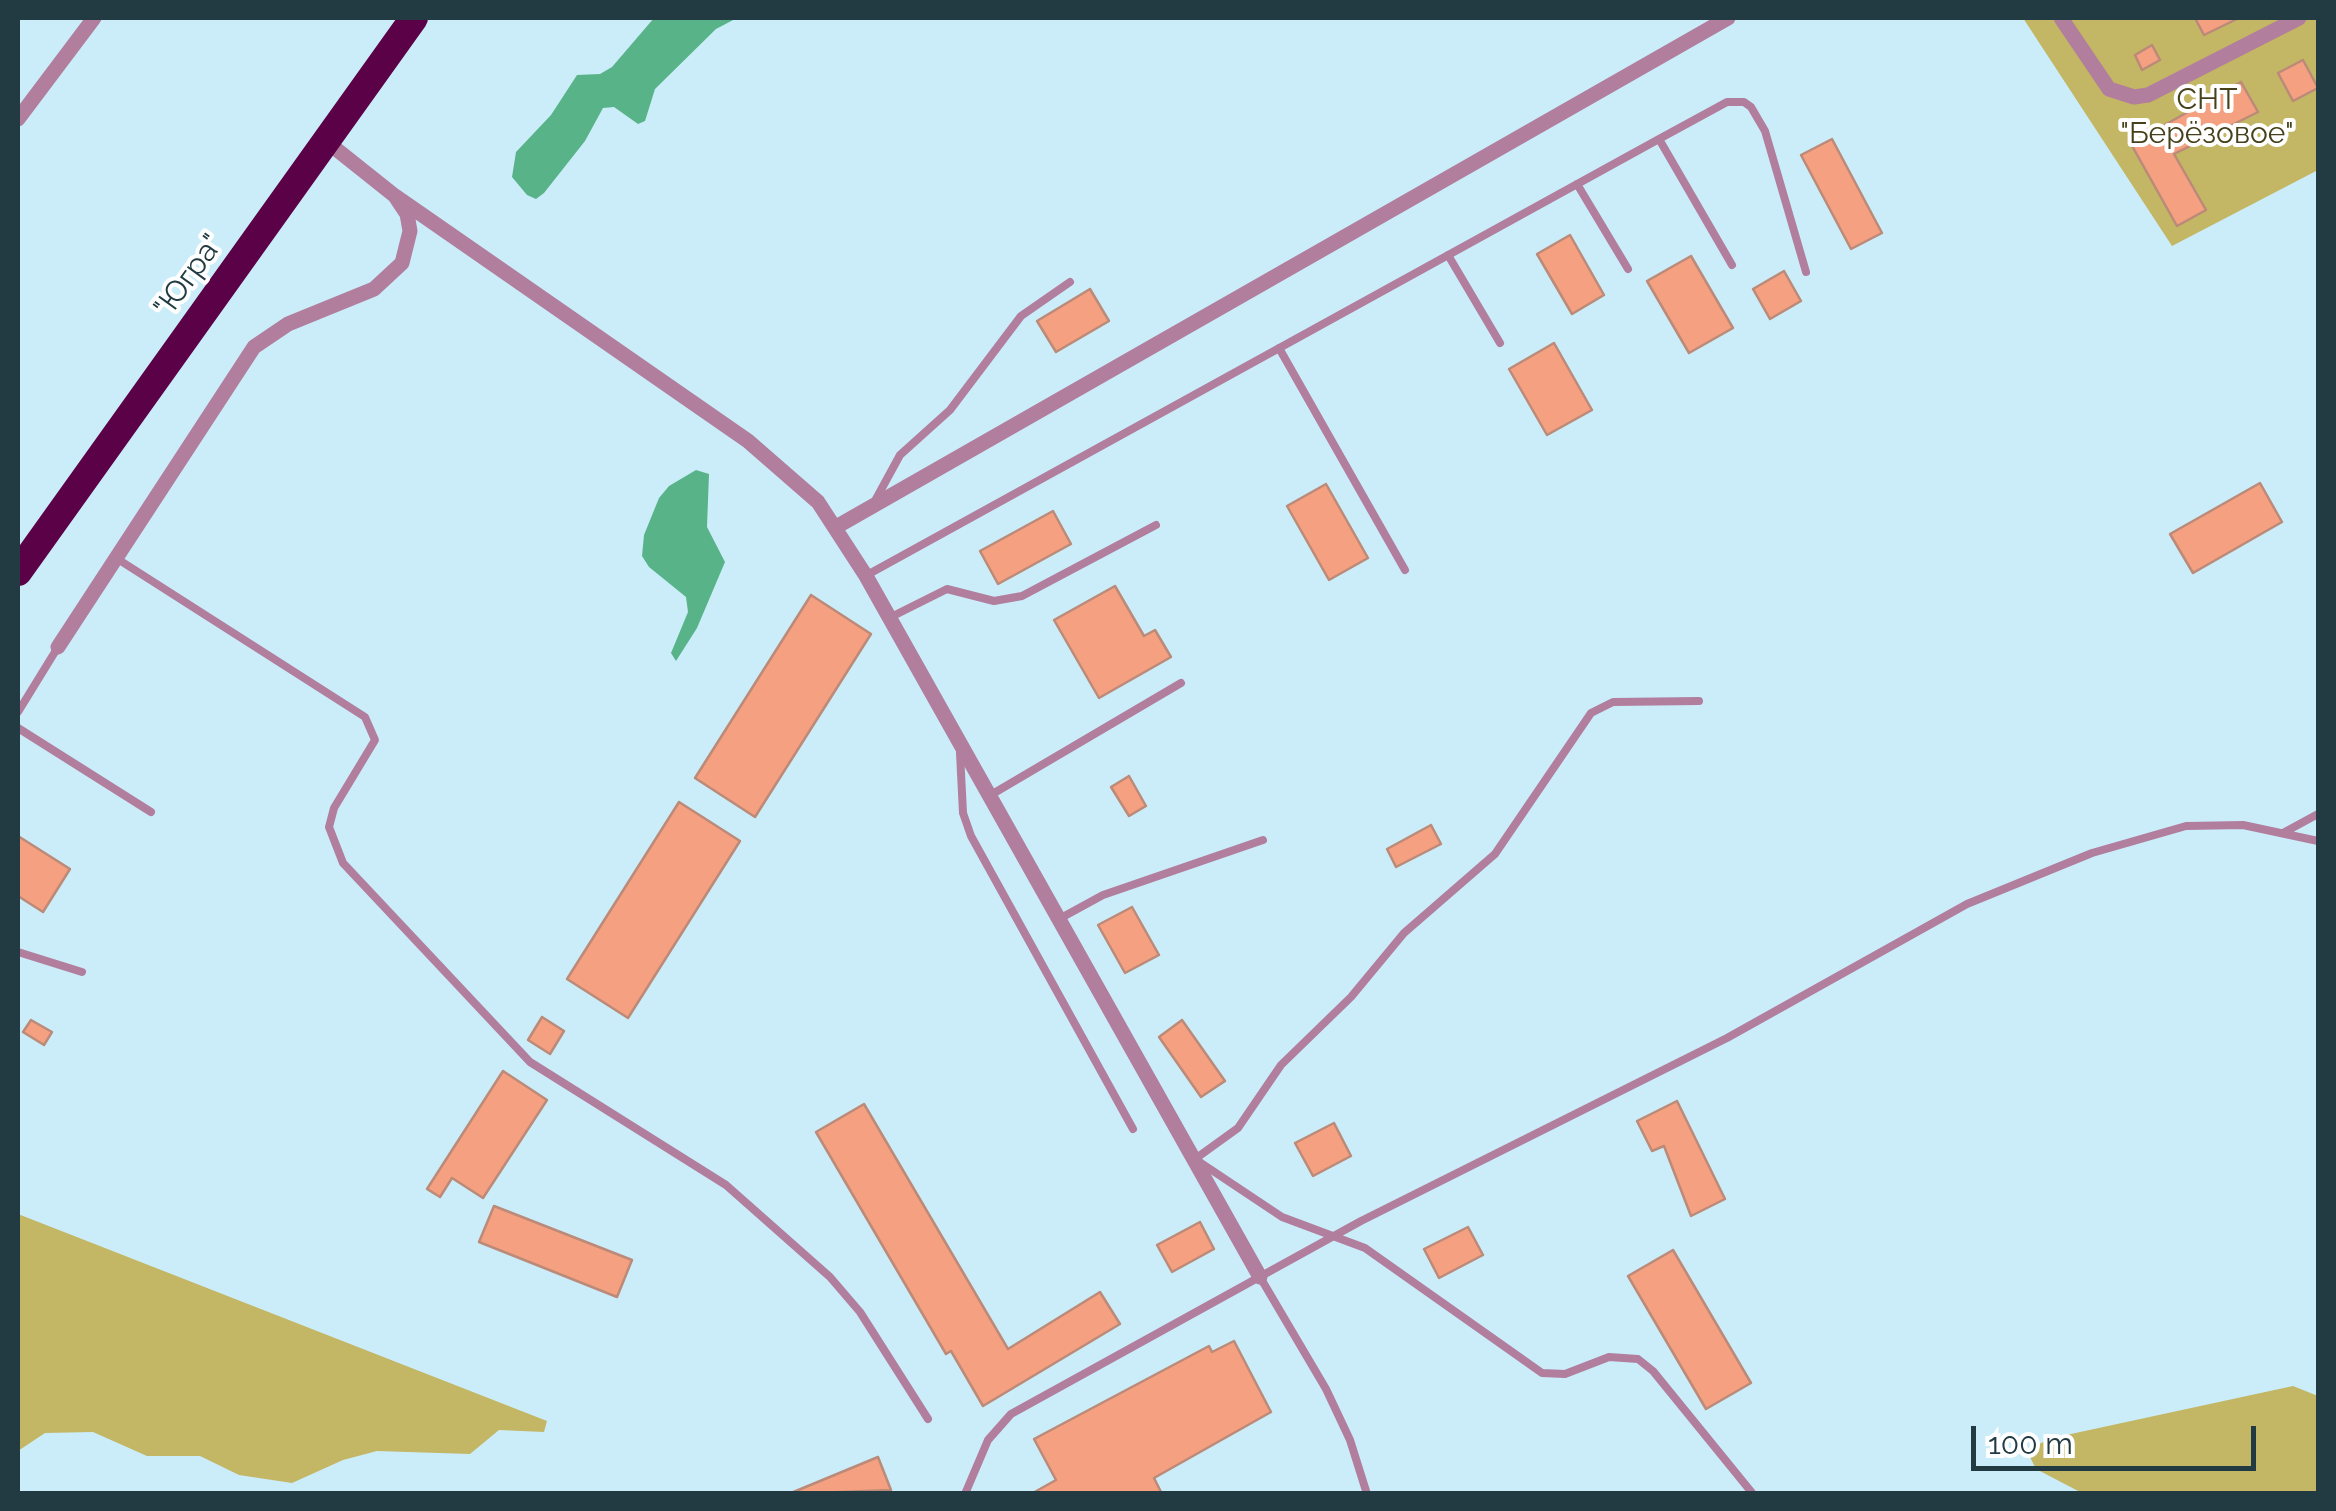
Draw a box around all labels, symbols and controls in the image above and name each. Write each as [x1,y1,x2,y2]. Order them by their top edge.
park label: СНТ "Берёзовое" [2120,82,2294,152]
street label: "Югра" [147,228,231,324]
scale bar [1976,1406,2261,1468]
text: 100 m [1988,1426,2073,1461]

